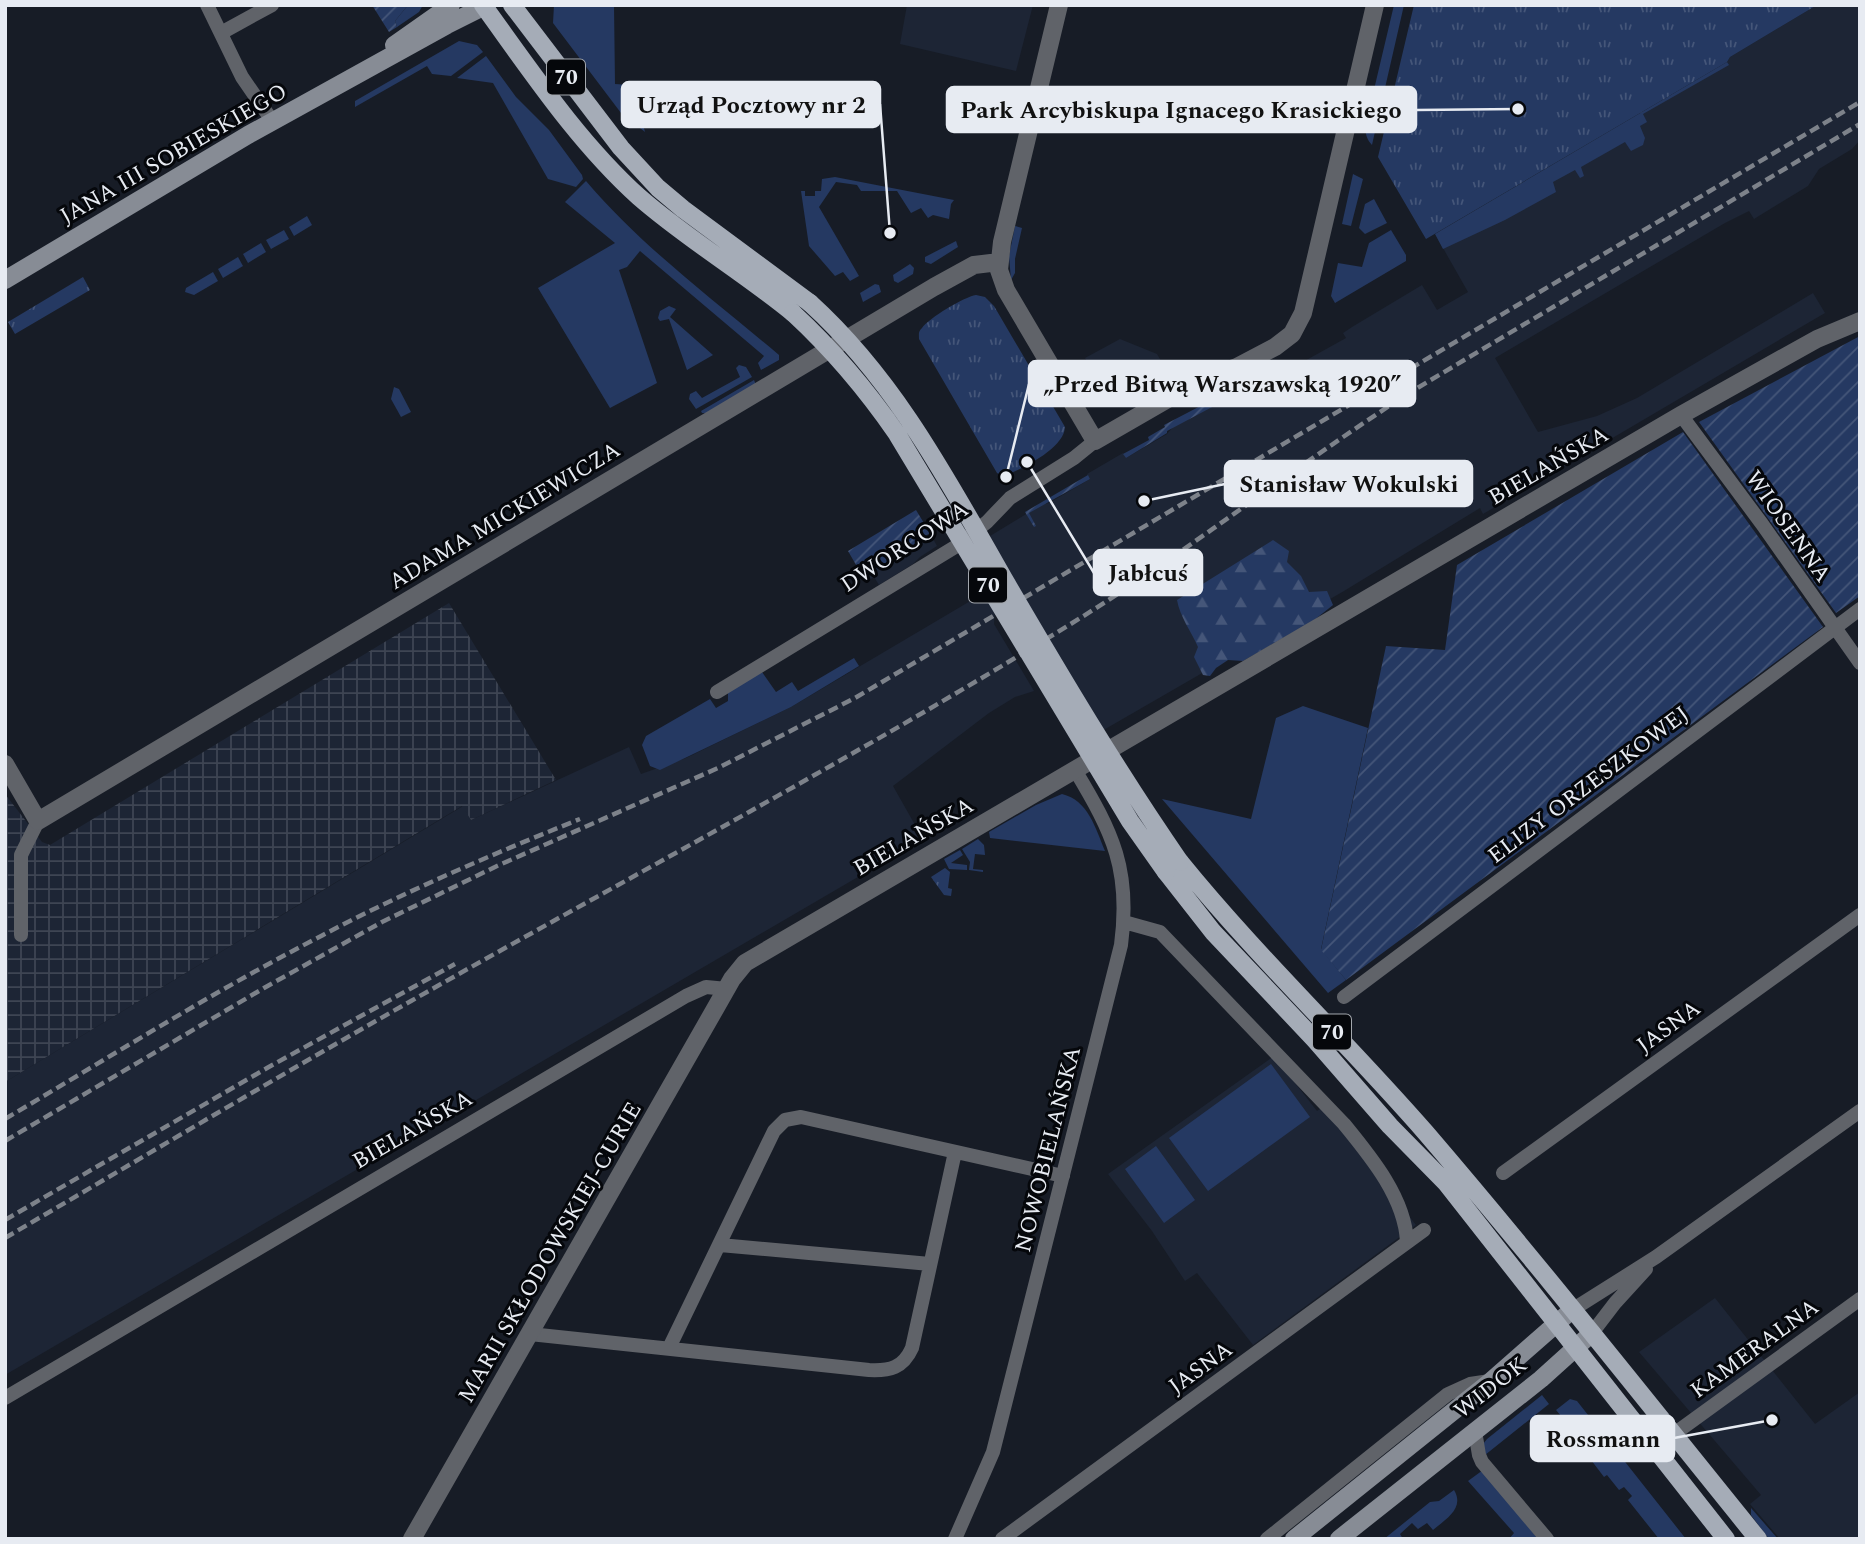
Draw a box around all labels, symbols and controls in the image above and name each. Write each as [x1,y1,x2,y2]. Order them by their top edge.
road number: 70 [547,60,585,94]
street label: JANA III SOBIESKIEGO [54,75,294,234]
callout: Urząd Pocztowy nr 2 [622,82,880,127]
callout: Park Arcybiskupa Ignacego Krasickiego [947,87,1416,132]
text: Urząd Pocztowy nr 2 [636,88,866,124]
text: Park Arcybiskupa Ignacego Krasickiego [960,93,1402,129]
callout: „Przed Bitwą Warszawską 1920” [1029,361,1415,406]
text: „Przed Bitwą Warszawską 1920” [1043,367,1401,403]
street label: BIELAŃSKA [1482,418,1616,515]
street label: ADAMA MICKIEWICZA [382,433,627,600]
callout: Stanisław Wokulski [1225,461,1472,506]
street label: WIOSENNA [1736,463,1840,590]
text: Stanisław Wokulski [1240,467,1458,503]
street label: DWORCOWA [834,493,976,602]
callout: Jabłcuś [1094,550,1202,595]
text: Jabłcuś [1108,556,1188,592]
road number: 70 [969,568,1007,602]
street label: ELIZY ORZESZKOWEJ [1480,697,1697,873]
street label: BIELAŃSKA [847,789,981,886]
street label: JASNA [1629,992,1708,1063]
road number: 70 [1313,1014,1351,1050]
street label: NOWOBIELAŃSKA [1006,1043,1091,1256]
street label: BIELAŃSKA [346,1082,480,1179]
street label: MARII SKŁODOWSKIEJ-CURIE [449,1096,651,1410]
street label: KAMERALNA [1683,1290,1827,1408]
street label: JASNA [1161,1333,1240,1404]
street label: WIDOK [1447,1348,1535,1428]
callout: Rossmann [1531,1416,1674,1461]
text: Rossmann [1546,1422,1661,1458]

